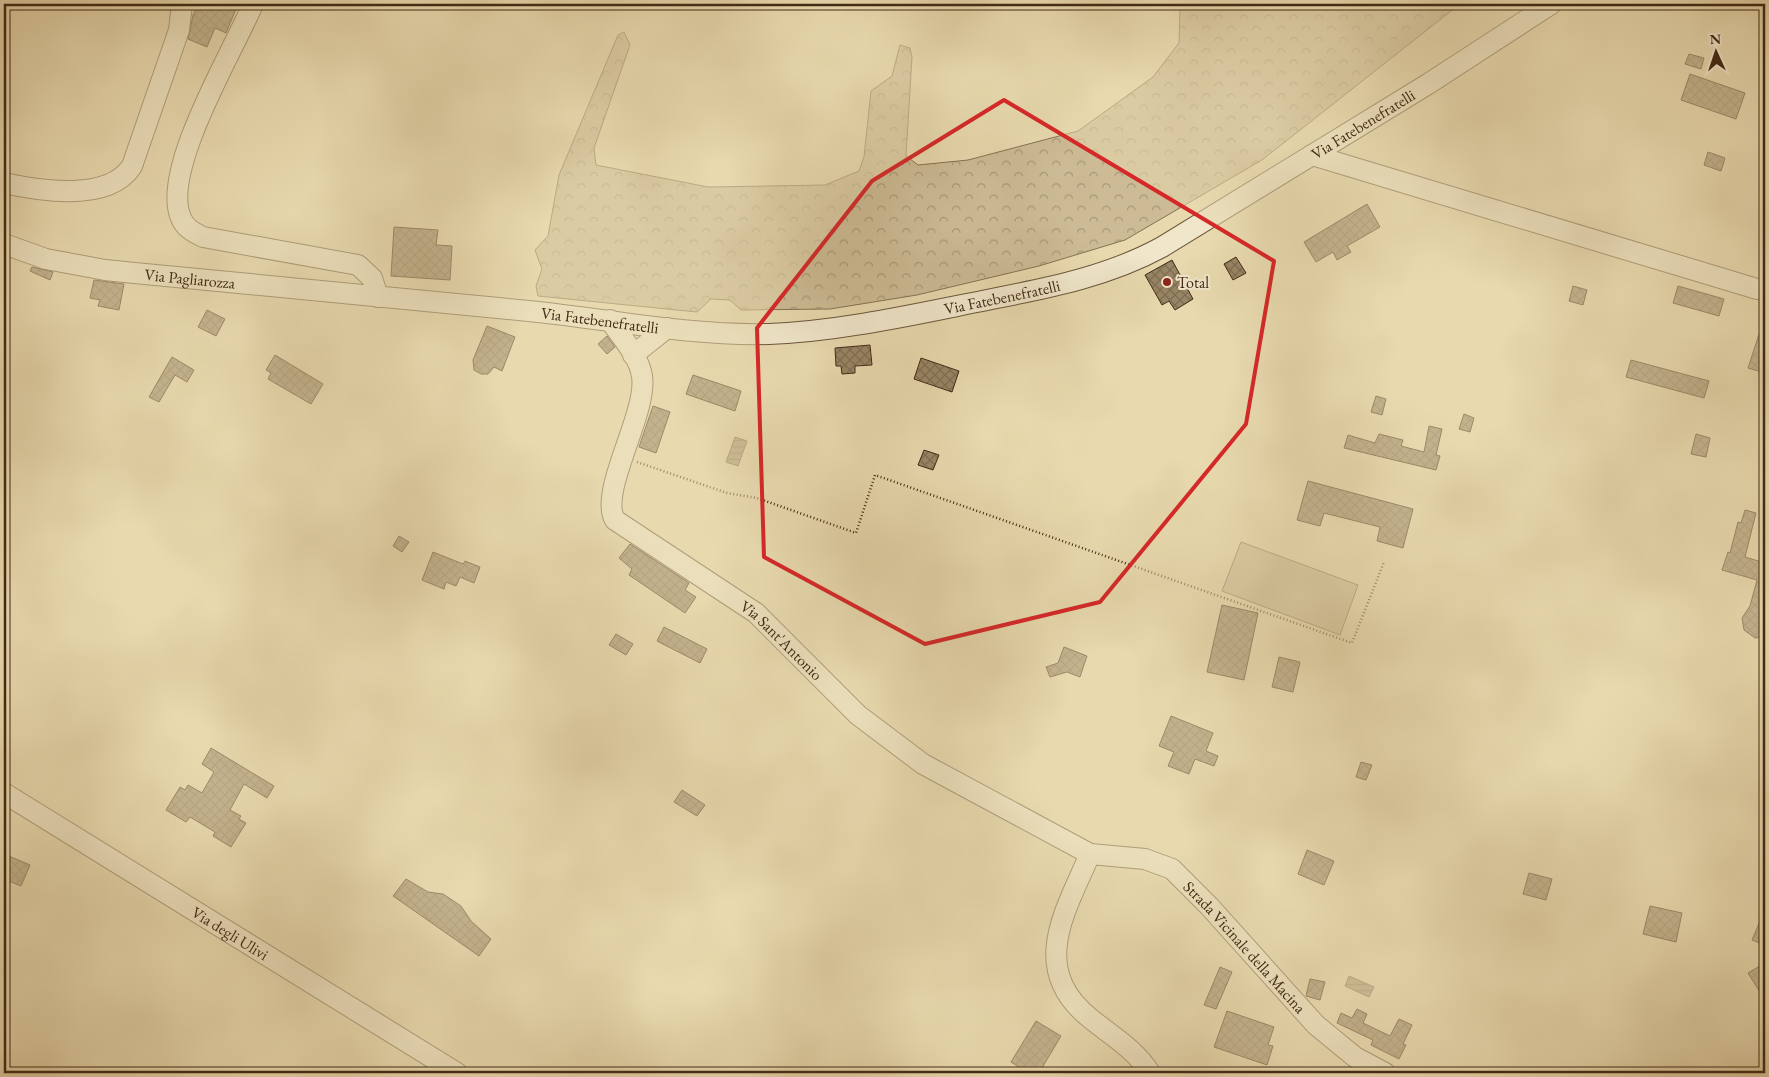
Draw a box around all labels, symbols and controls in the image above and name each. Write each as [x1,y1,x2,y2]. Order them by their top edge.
north arrow [1692,28,1742,78]
text: N [1709,30,1722,48]
street label: Via Fatebenefratelli [1307,84,1419,164]
street label: Via Pagliarozza [144,263,237,293]
place label: Total [1177,272,1209,293]
street label: Via Fatebenefratelli [942,274,1062,319]
marker: Total [1161,276,1173,288]
street label: Via Fatebenefratelli [540,302,660,338]
street label: Via Sant'Antonio [736,595,828,685]
street label: Strada Vicinale della Macina [1179,876,1311,1018]
street label: Via degli Ulivi [188,901,273,965]

